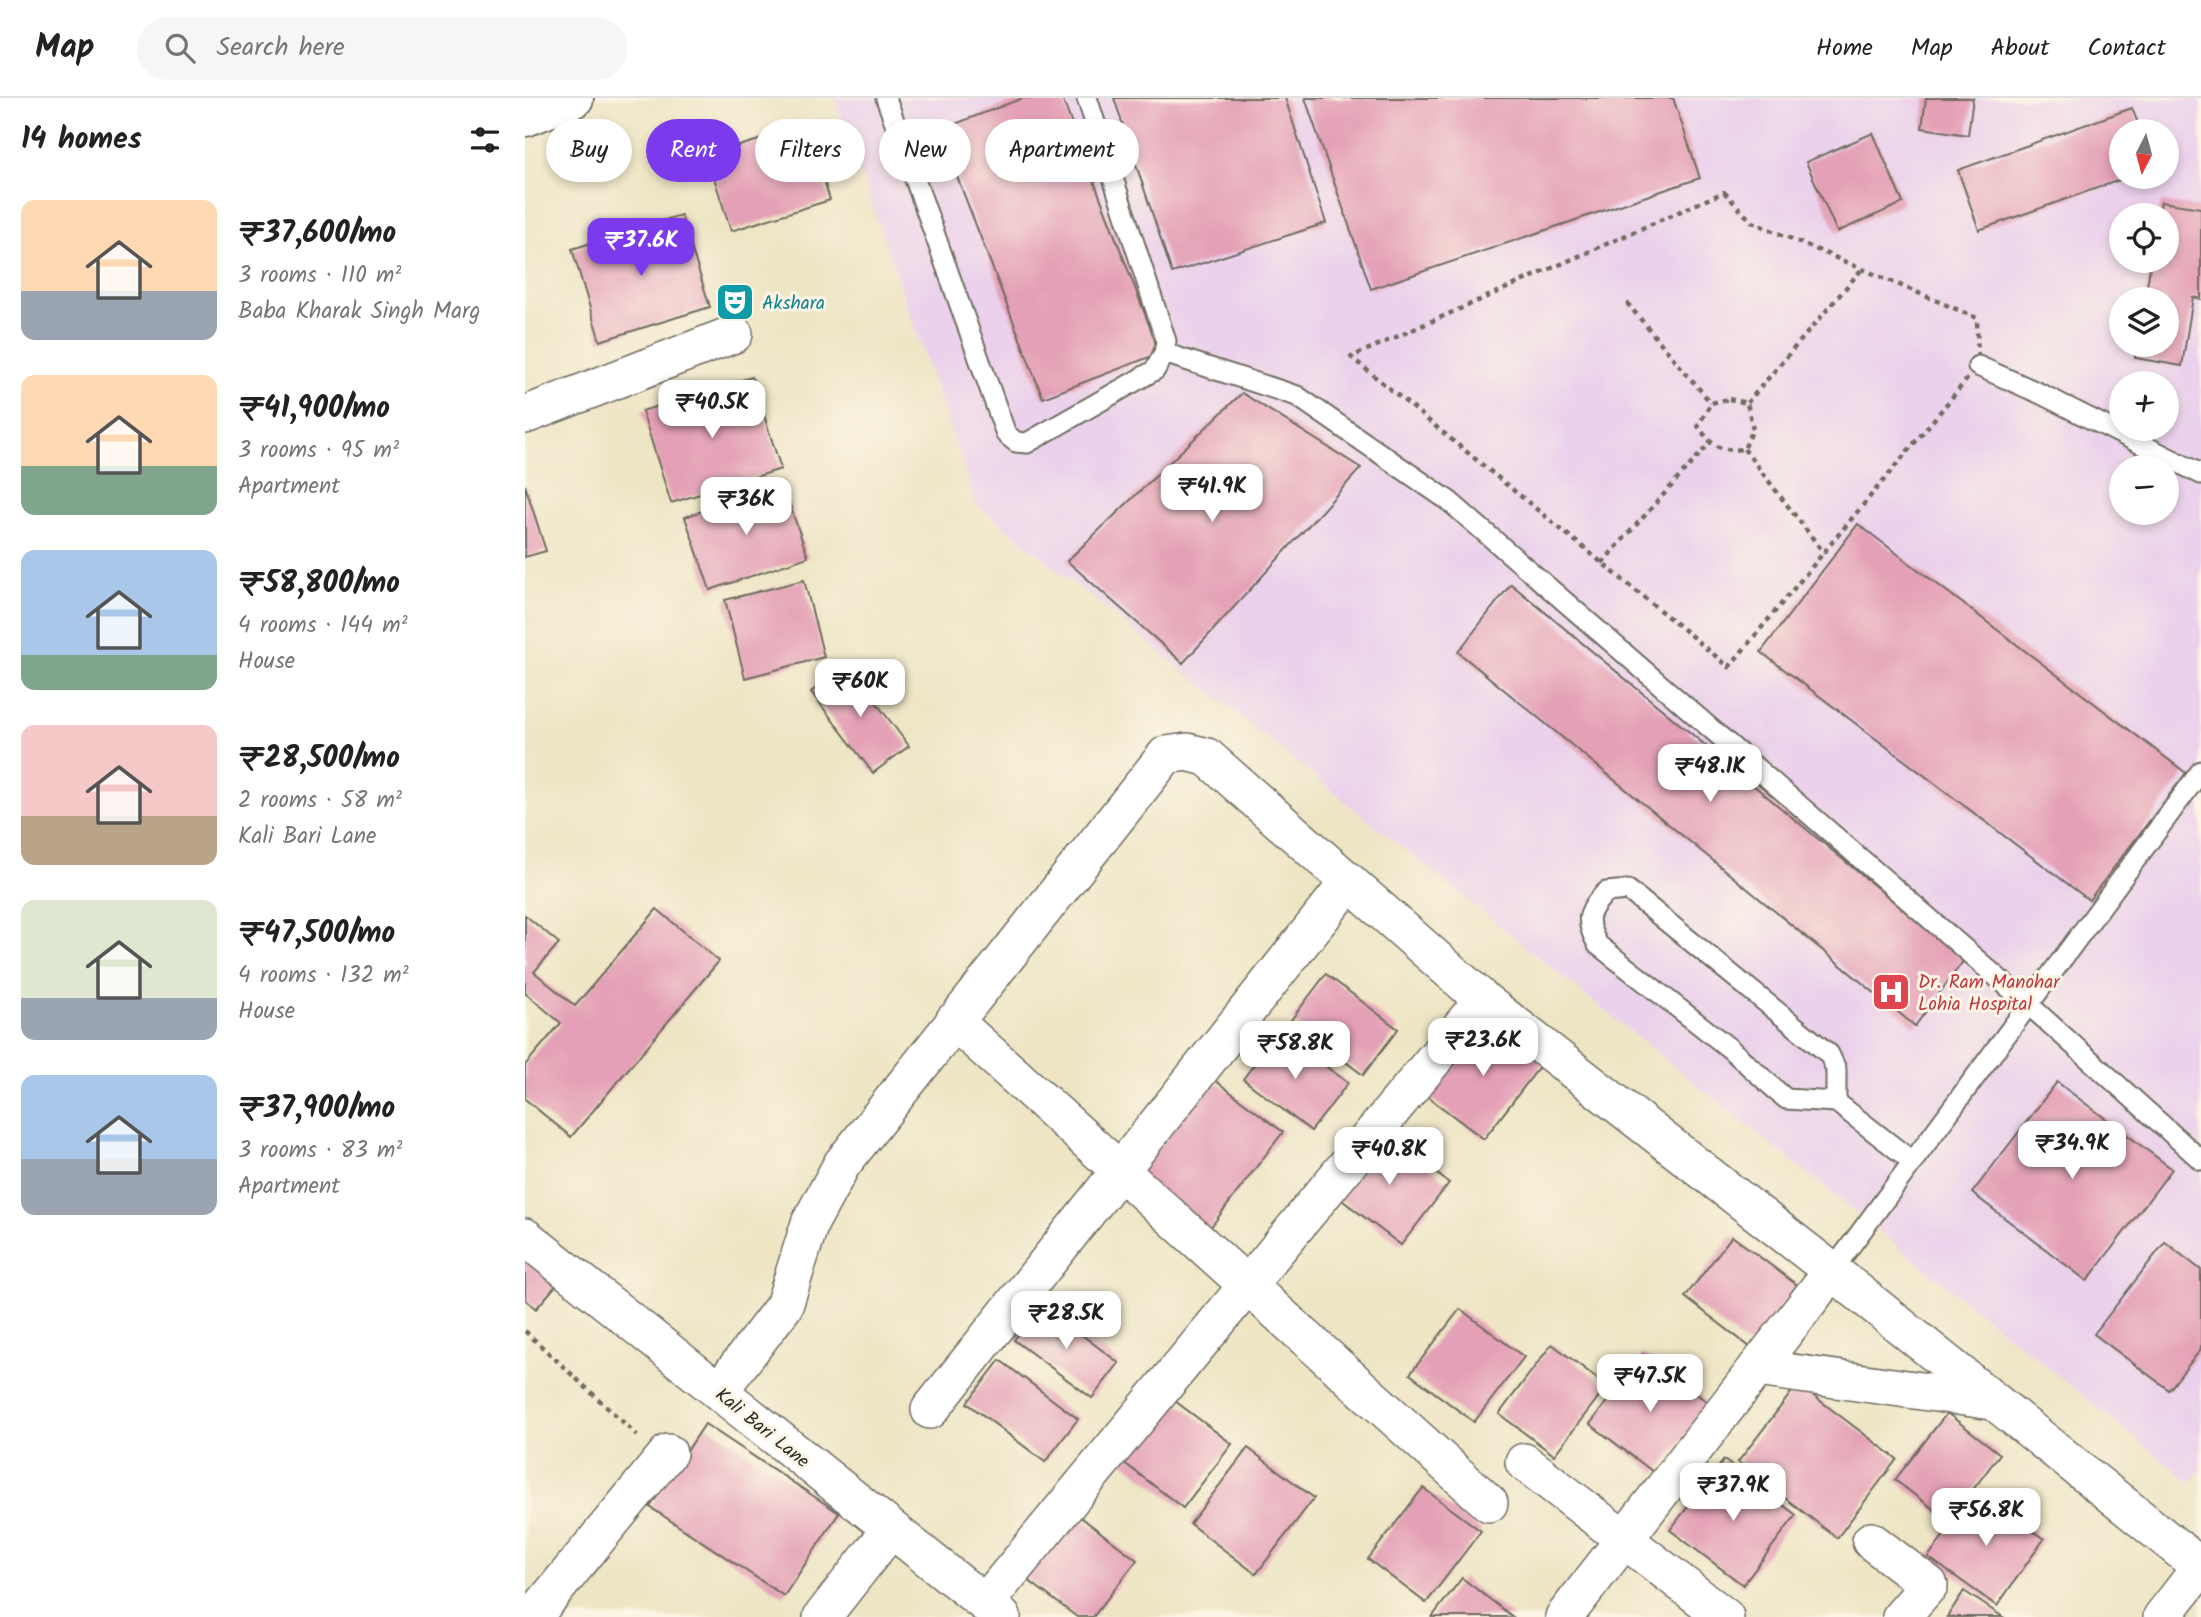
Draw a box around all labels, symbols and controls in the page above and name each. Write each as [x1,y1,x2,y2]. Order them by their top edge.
search box [137,17,627,80]
text: Map [35,22,95,75]
text: Search here [217,27,345,69]
icon: search [161,29,199,67]
text: Home [1816,29,1873,68]
text: Map [1911,29,1953,68]
text: About [1991,29,2049,68]
text: Contact [2087,29,2166,68]
text: 14 homes [21,116,142,164]
chip: Buy [546,119,632,182]
chip: Rent [646,119,741,182]
chip: Filters [755,119,865,182]
chip: New [879,119,971,182]
chip: Apartment [985,119,1139,182]
north arrow [2109,119,2179,189]
map controls [2109,119,2179,525]
icon: filters [466,121,504,159]
button: locate [2109,203,2179,273]
text: ₹37,600/mo [238,210,396,258]
pin: ₹37.6K [584,218,698,278]
text: ₹37.6K [603,223,679,259]
icon: home [77,228,161,312]
text: 3 rooms · 110 m² [238,258,401,294]
theatre icon: Akshara [714,281,756,323]
button: layers [2109,287,2179,357]
place label: Akshara [762,289,825,319]
text: Baba Kharak Singh Marg [238,294,481,330]
button: + [2109,371,2179,441]
pin: ₹40.5K [655,380,769,440]
text: ₹41,900/mo [238,385,390,433]
text: ₹40.5K [674,385,750,421]
icon: home [77,403,161,487]
text: 3 rooms · 95 m² [238,433,399,469]
button: − [2109,455,2179,525]
pin: ₹41.9K [1155,464,1269,524]
text: Apartment [238,469,340,505]
text: ₹41.9K [1177,469,1247,505]
pin: ₹36K [705,478,787,537]
text: ₹36K [717,482,775,518]
text: ₹58,800/mo [238,560,400,608]
icon: home [77,578,161,662]
text: 4 rooms · 144 m² [238,608,408,644]
text: House [238,644,295,680]
pin: ₹60K [819,660,901,719]
text: ₹60K [831,664,889,700]
text: ₹28,500/mo [238,735,400,783]
pin: ₹48.1K [1653,744,1767,804]
text: ₹48.1K [1674,749,1746,785]
icon: home [77,753,161,837]
text: 2 rooms · 58 m² [238,783,402,819]
text: Kali Bari Lane [238,819,376,855]
text: ₹47,500/mo [238,910,395,958]
icon: home [77,928,161,1012]
text: 4 rooms · 132 m² [238,958,409,994]
place label: Dr. Ram Manohar Lohia Hospital [1918,968,2061,1020]
hospital icon: Dr. Ram Manohar Lohia Hospital [1870,971,1912,1013]
text: House [238,994,295,1030]
pin: ₹23.6K [1426,1018,1540,1078]
pin: ₹58.8K [1238,1021,1352,1081]
text: ₹23.6K [1444,1023,1522,1059]
text: ₹58.8K [1256,1026,1334,1062]
text: ₹37,900/mo [238,1085,395,1133]
icon: home [77,1103,161,1187]
pin: ₹34.9K [2015,1122,2129,1181]
text: ₹34.9K [2034,1126,2110,1162]
pin: ₹40.8K [1332,1128,1446,1187]
text: ₹40.8K [1350,1132,1428,1168]
text: 3 rooms · 83 m² [238,1133,402,1169]
text: Apartment [238,1169,340,1205]
pin: ₹28.5K [1009,1292,1123,1351]
text: ₹28.5K [1027,1296,1105,1332]
pin: ₹47.5K [1593,1354,1707,1414]
text: ₹47.5K [1613,1359,1687,1395]
street label: Kali Bari Lane [708,1381,816,1476]
pin: ₹37.9K [1676,1464,1790,1523]
text: ₹37.9K [1696,1468,1770,1504]
pin: ₹56.8K [1929,1488,2043,1548]
text: ₹56.8K [1948,1493,2024,1529]

